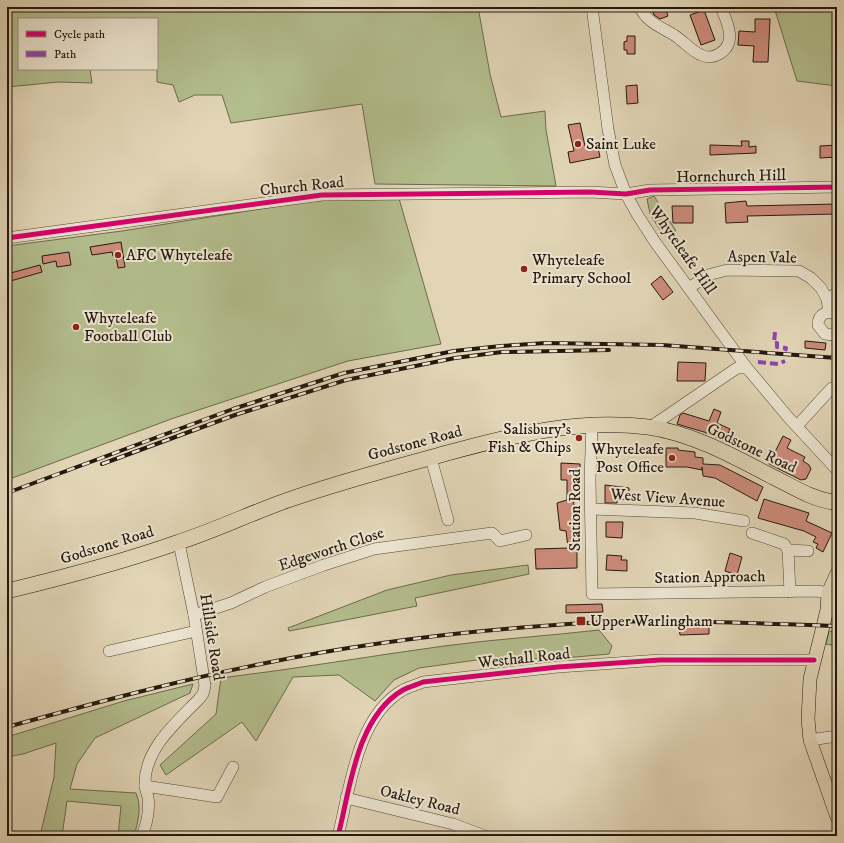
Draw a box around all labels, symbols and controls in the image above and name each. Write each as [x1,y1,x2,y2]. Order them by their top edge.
legend [18,18,158,70]
text: Cycle path [54,27,106,42]
text: Path [54,47,77,62]
place label: Saint Luke [586,134,656,154]
marker: Saint Luke [573,139,583,149]
street label: Hornchurch Hill [676,165,786,187]
street label: Church Road [259,172,345,200]
street label: Whyteleafe Hill [645,201,721,298]
place label: AFC Whyteleafe [126,245,233,265]
street label: Aspen Vale [727,246,797,268]
marker: AFC Whyteleafe [113,250,123,260]
place label: Whyteleafe Primary School [531,250,631,288]
marker: Whyteleafe Primary School [519,264,529,274]
place label: Whyteleafe Football Club [83,308,172,346]
marker: Whyteleafe Football Club [71,322,81,332]
place label: Salisbury’s Fish & Chips [488,419,571,457]
street label: Godstone Road [704,419,800,478]
street label: Godstone Road [366,421,464,465]
marker: Salisbury’s Fish & Chips [574,433,584,443]
place label: Whyteleafe Post Office [590,439,664,477]
marker: Whyteleafe Post Office [667,453,677,463]
street label: Station Road [565,469,585,551]
street label: West View Avenue [609,484,726,512]
street label: Godstone Road [58,521,156,569]
street label: Edgeworth Close [276,522,387,575]
street label: Station Approach [654,566,766,588]
street label: Hillside Road [195,592,229,682]
place label: Upper Warlingham [590,611,713,631]
marker: Upper Warlingham [575,615,587,627]
street label: Westhall Road [476,643,571,673]
street label: Oakley Road [378,780,462,820]

